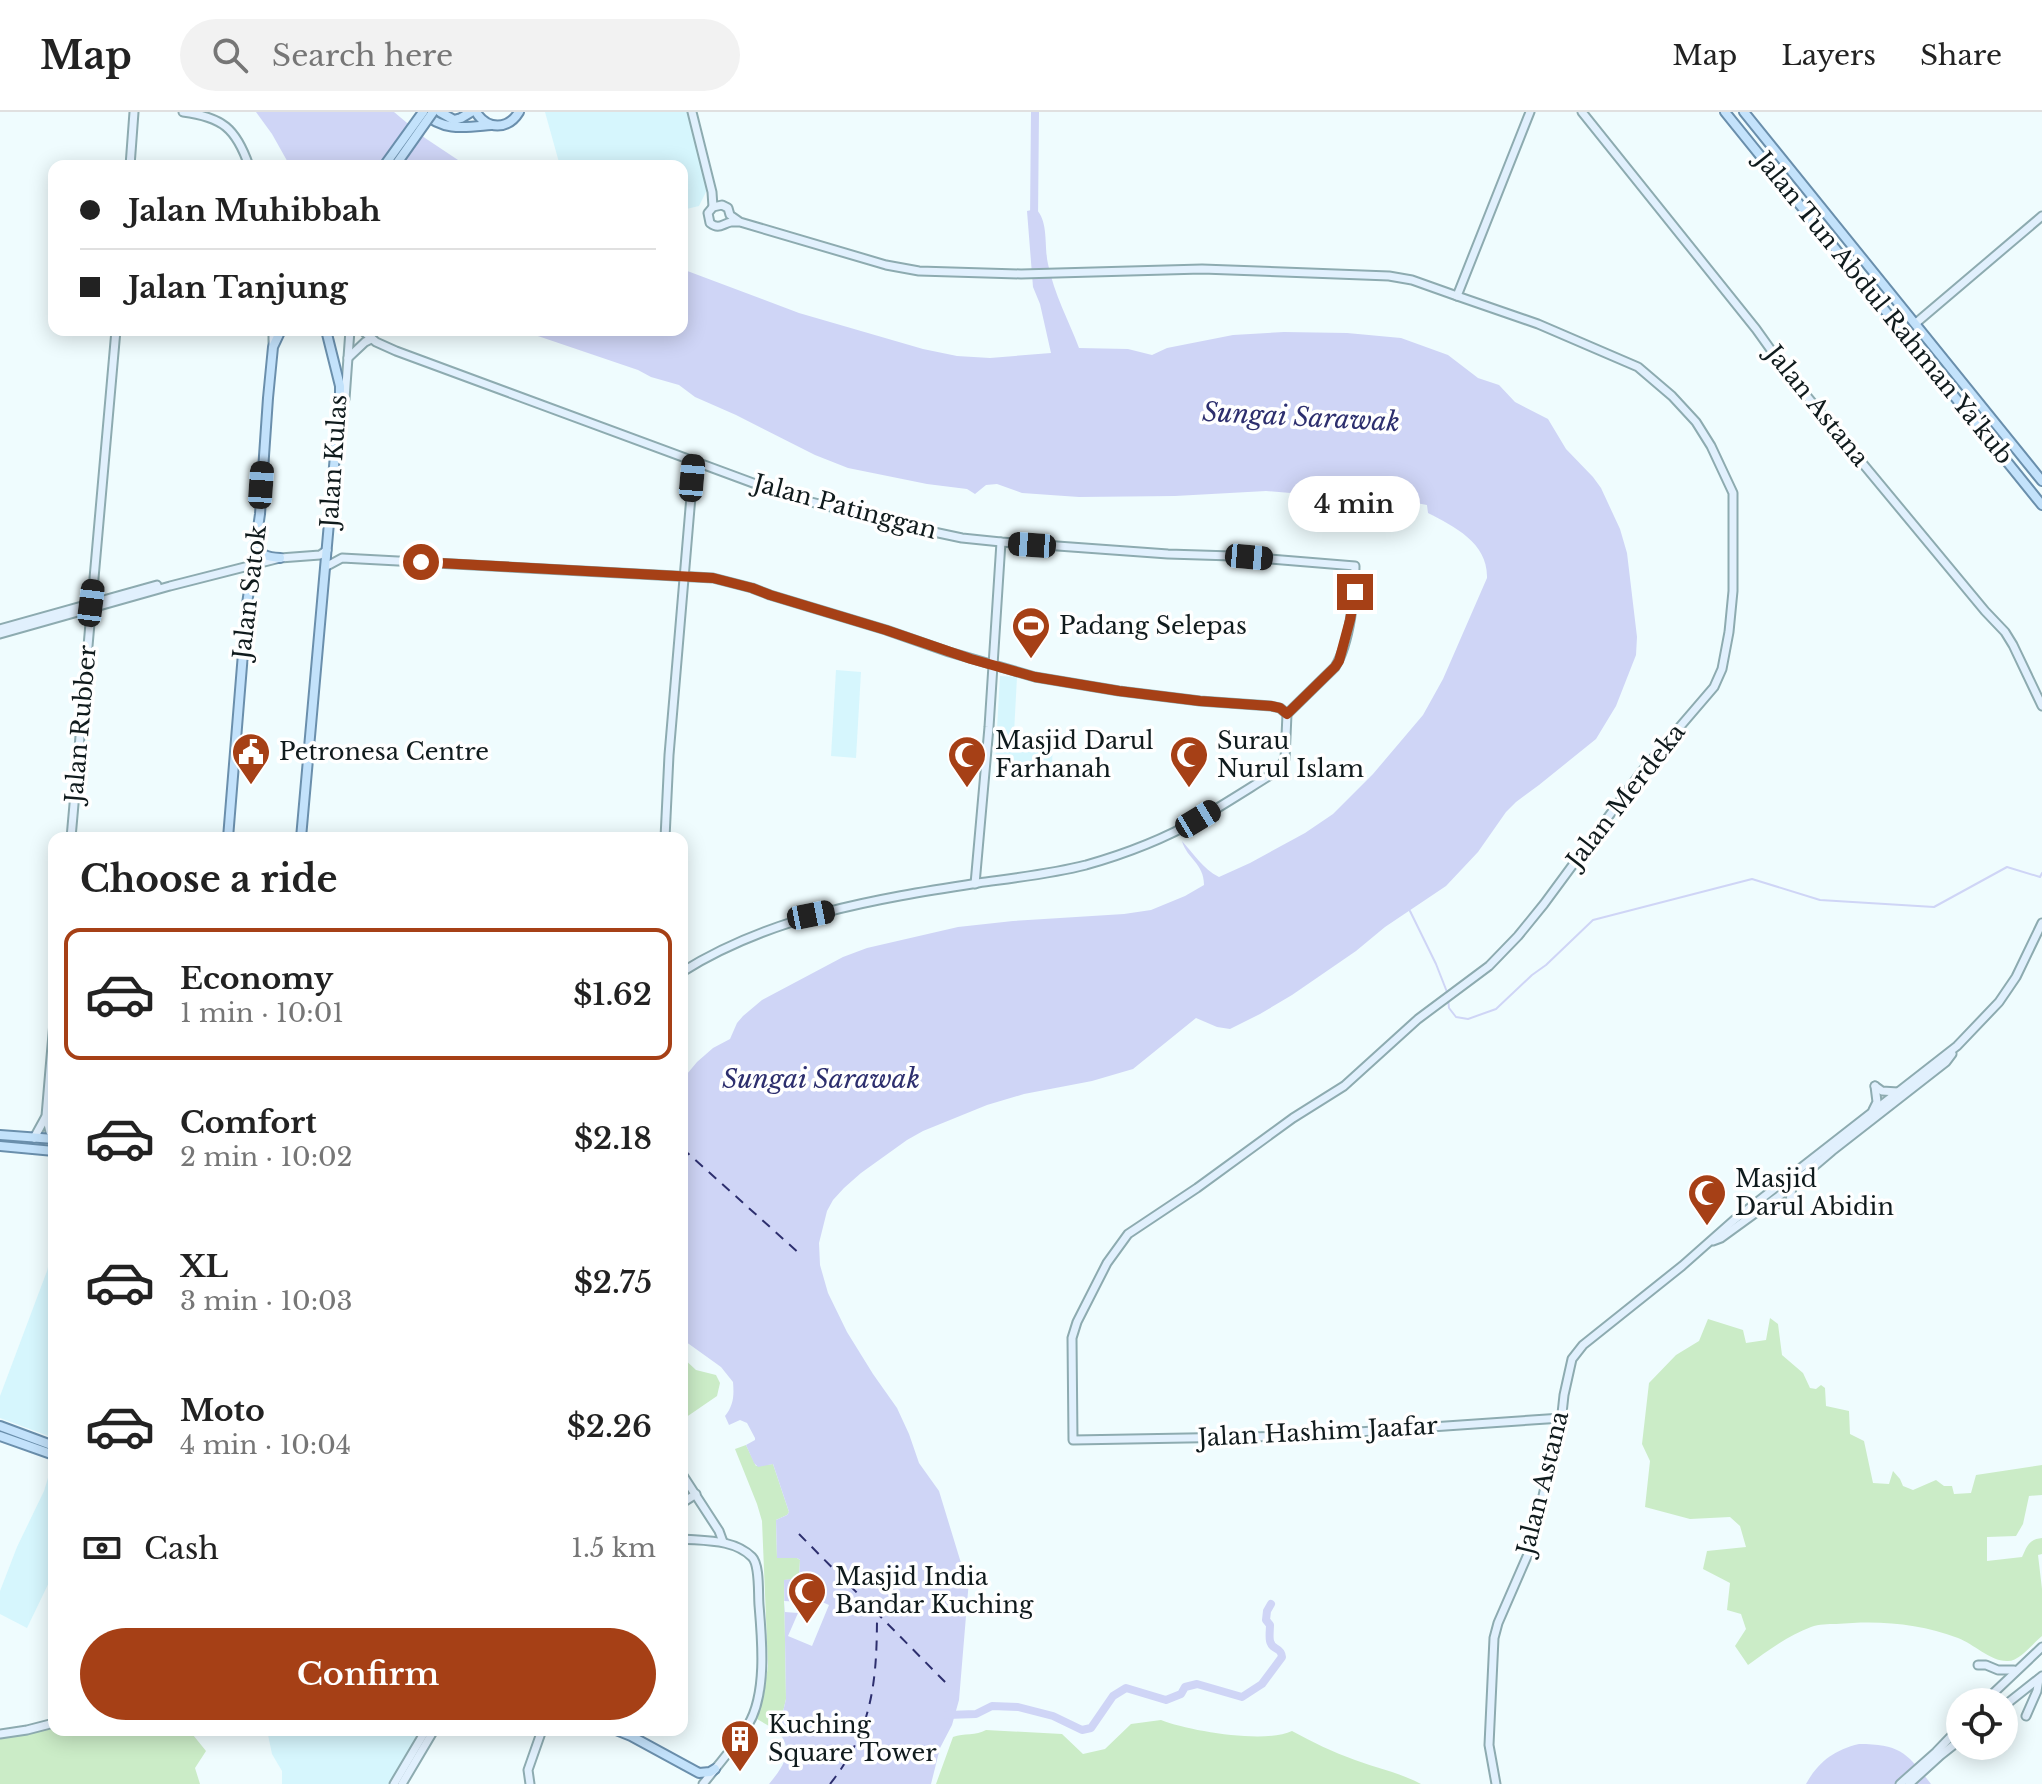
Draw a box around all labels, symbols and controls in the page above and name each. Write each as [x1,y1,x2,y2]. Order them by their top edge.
search box [180,19,740,91]
text: Map [40,32,132,79]
icon: search [208,33,252,77]
text: Search here [272,37,453,74]
text: Map [1672,38,1737,73]
text: Layers [1781,38,1876,73]
text: Share [1920,38,2002,73]
street label: Jalan Tun Abdul Rahman Ya'kub [1747,143,2019,470]
text: Jalan Muhibbah [128,192,381,229]
text: Jalan Tanjung [128,269,348,306]
street label: Jalan Astana [1758,337,1875,473]
street label: Jalan Kulas [314,394,353,531]
water label: Sungai Sarawak [1201,396,1401,438]
car [678,453,706,503]
car [247,460,275,510]
street label: Jalan Patinggan [748,467,940,545]
callout: 4 min [1289,476,1421,532]
text: 4 min [1314,488,1394,520]
street label: Jalan Satok [227,523,272,664]
car [1007,531,1057,559]
car [1224,543,1274,571]
route start [403,544,439,580]
route end [1337,574,1373,610]
car [76,578,106,628]
sports icon: Padang Selepas [1010,605,1052,660]
place label: Padang Selepas [1059,611,1247,640]
street label: Jalan Rubber [59,643,102,807]
street label: Jalan Merdeka [1558,717,1691,876]
place label: Masjid Darul Farhanah [995,726,1154,783]
place label: Surau Nurul Islam [1217,726,1364,783]
public building icon: Petronesa Centre [230,731,272,786]
mosque icon: Masjid Darul Farhanah [946,734,988,789]
mosque icon: Surau Nurul Islam [1168,734,1210,789]
place label: Petronesa Centre [279,737,489,766]
car [1171,796,1225,842]
text: Choose a ride [80,857,337,902]
car [785,899,837,931]
icon: car [84,958,156,1030]
text: Economy [180,960,333,997]
text: $1.62 [573,976,652,1013]
text: 1 min · 10:01 [180,997,344,1029]
water label: Sungai Sarawak [722,1063,920,1095]
icon: car [84,1102,156,1174]
text: Comfort [180,1104,317,1141]
text: $2.18 [574,1120,652,1157]
text: 2 min · 10:02 [180,1141,353,1173]
place label: Masjid Darul Abidin [1735,1164,1894,1221]
mosque icon: Masjid Darul Abidin [1686,1172,1728,1227]
icon: car [84,1246,156,1318]
text: XL [180,1248,228,1285]
text: $2.75 [574,1264,652,1301]
text: 3 min · 10:03 [180,1285,353,1317]
icon: car [84,1390,156,1462]
text: Moto [180,1392,265,1429]
street label: Jalan Astana [1510,1407,1575,1561]
text: $2.26 [567,1408,652,1445]
street label: Jalan Hashim Jaafar [1194,1411,1439,1452]
text: 4 min · 10:04 [180,1429,351,1461]
icon: cash [80,1526,124,1570]
text: Cash [144,1530,219,1567]
text: 1.5 km [571,1532,656,1564]
place label: Masjid India Bandar Kuching [835,1562,1034,1619]
mosque icon: Masjid India Bandar Kuching [786,1570,828,1625]
button: Confirm [80,1628,656,1720]
map controls [1946,1688,2018,1760]
button: locate [1946,1688,2018,1760]
place label: Kuching Square Tower [768,1710,937,1767]
building icon: Kuching Square Tower [719,1718,761,1773]

